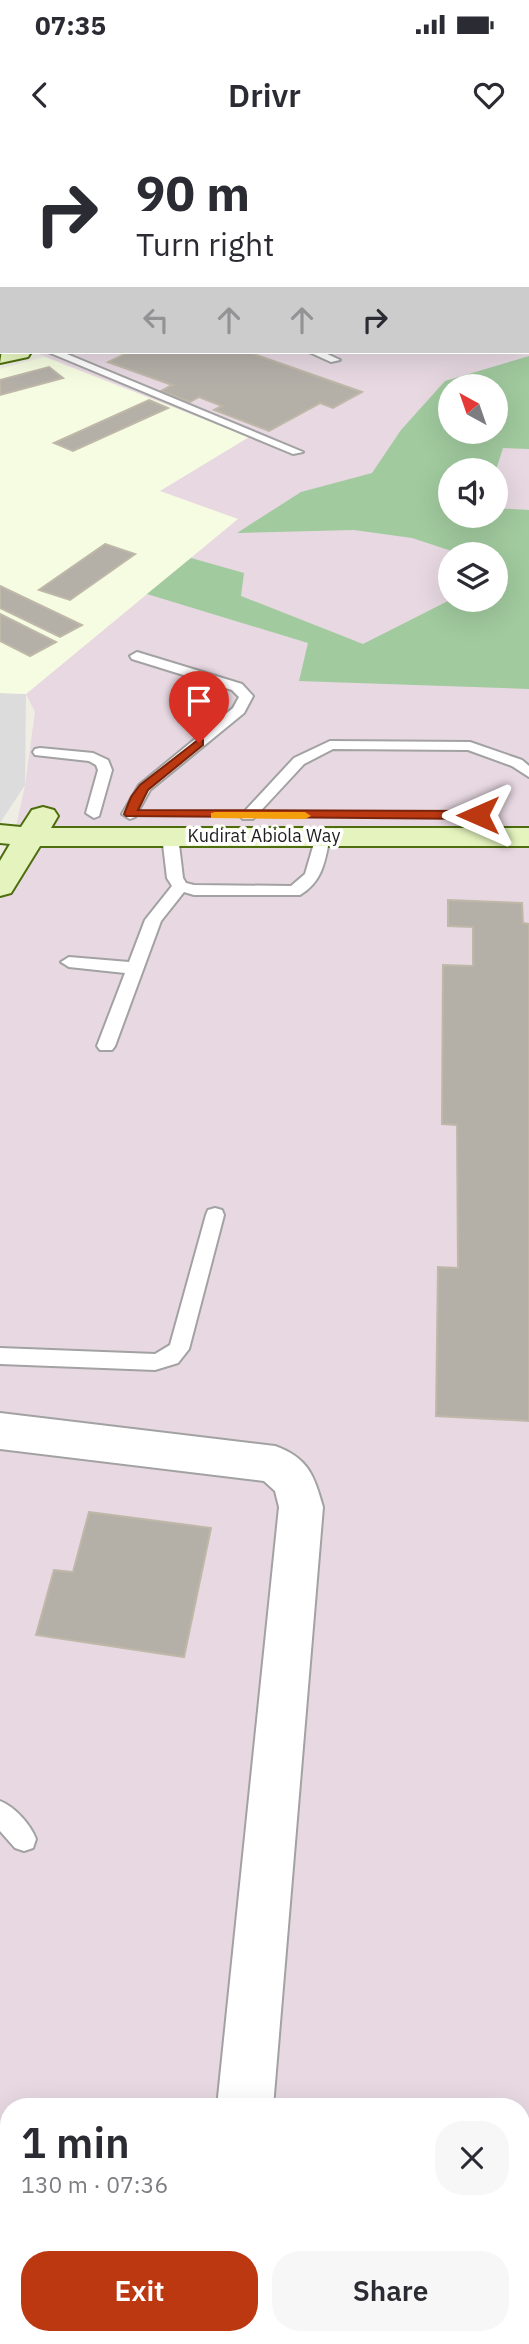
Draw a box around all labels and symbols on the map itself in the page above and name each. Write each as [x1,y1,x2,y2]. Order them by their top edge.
north arrow [438,374,508,444]
pin [169,671,229,743]
position arrow [441,778,515,852]
street label: Kudirat Abiola Way [188,824,340,847]

